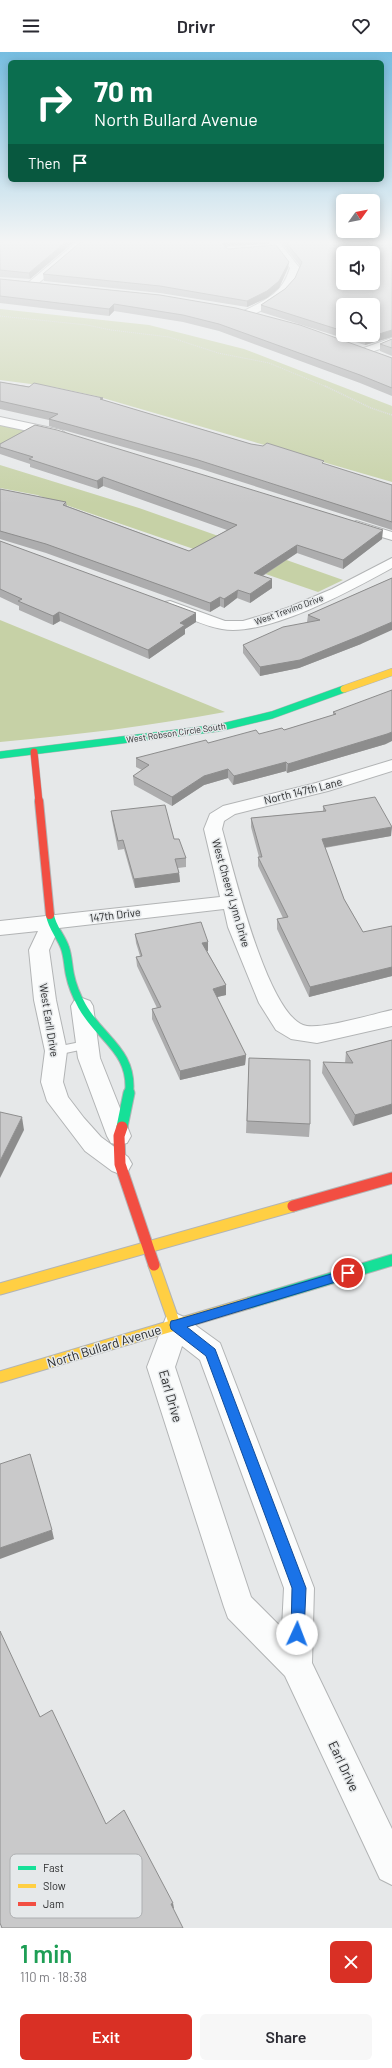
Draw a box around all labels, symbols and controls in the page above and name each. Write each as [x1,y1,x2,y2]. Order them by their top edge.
icon: menu [20,15,42,37]
text: Drivr [177,15,215,37]
icon: heart [350,15,372,37]
text: 70 m [94,74,153,108]
icon: right [28,76,80,128]
text: North Bullard Avenue [94,108,258,130]
icon: arrive [69,152,91,174]
text: Then [28,154,61,172]
north arrow [336,194,380,238]
map controls [336,194,380,342]
button: sound [336,246,380,290]
button: search [336,298,380,342]
street label: West Trevino Drive [253,592,325,627]
street label: West Robson Circle South [126,720,226,745]
street label: North 147th Lane [262,774,343,807]
street label: West Cheery Lynn Drive [210,837,253,949]
street label: 147th Drive [89,905,141,924]
street label: West Earll Drive [37,982,62,1058]
pin [331,1256,365,1290]
icon: arrive [337,1262,359,1284]
street label: North Bullard Avenue [45,1321,163,1371]
street label: Earl Drive [156,1368,186,1424]
position arrow [276,1613,318,1655]
street label: Earl Drive [325,1738,363,1794]
legend [10,1854,142,1918]
text: Fast [43,1861,64,1874]
text: Slow [43,1879,66,1892]
text: Jam [43,1897,64,1910]
text: 1 min [20,1939,72,1968]
button: close [330,1941,372,1983]
text: 110 m · 18:38 [20,1969,87,1985]
button: Exit [20,2014,192,2060]
button: Share [200,2014,372,2060]

